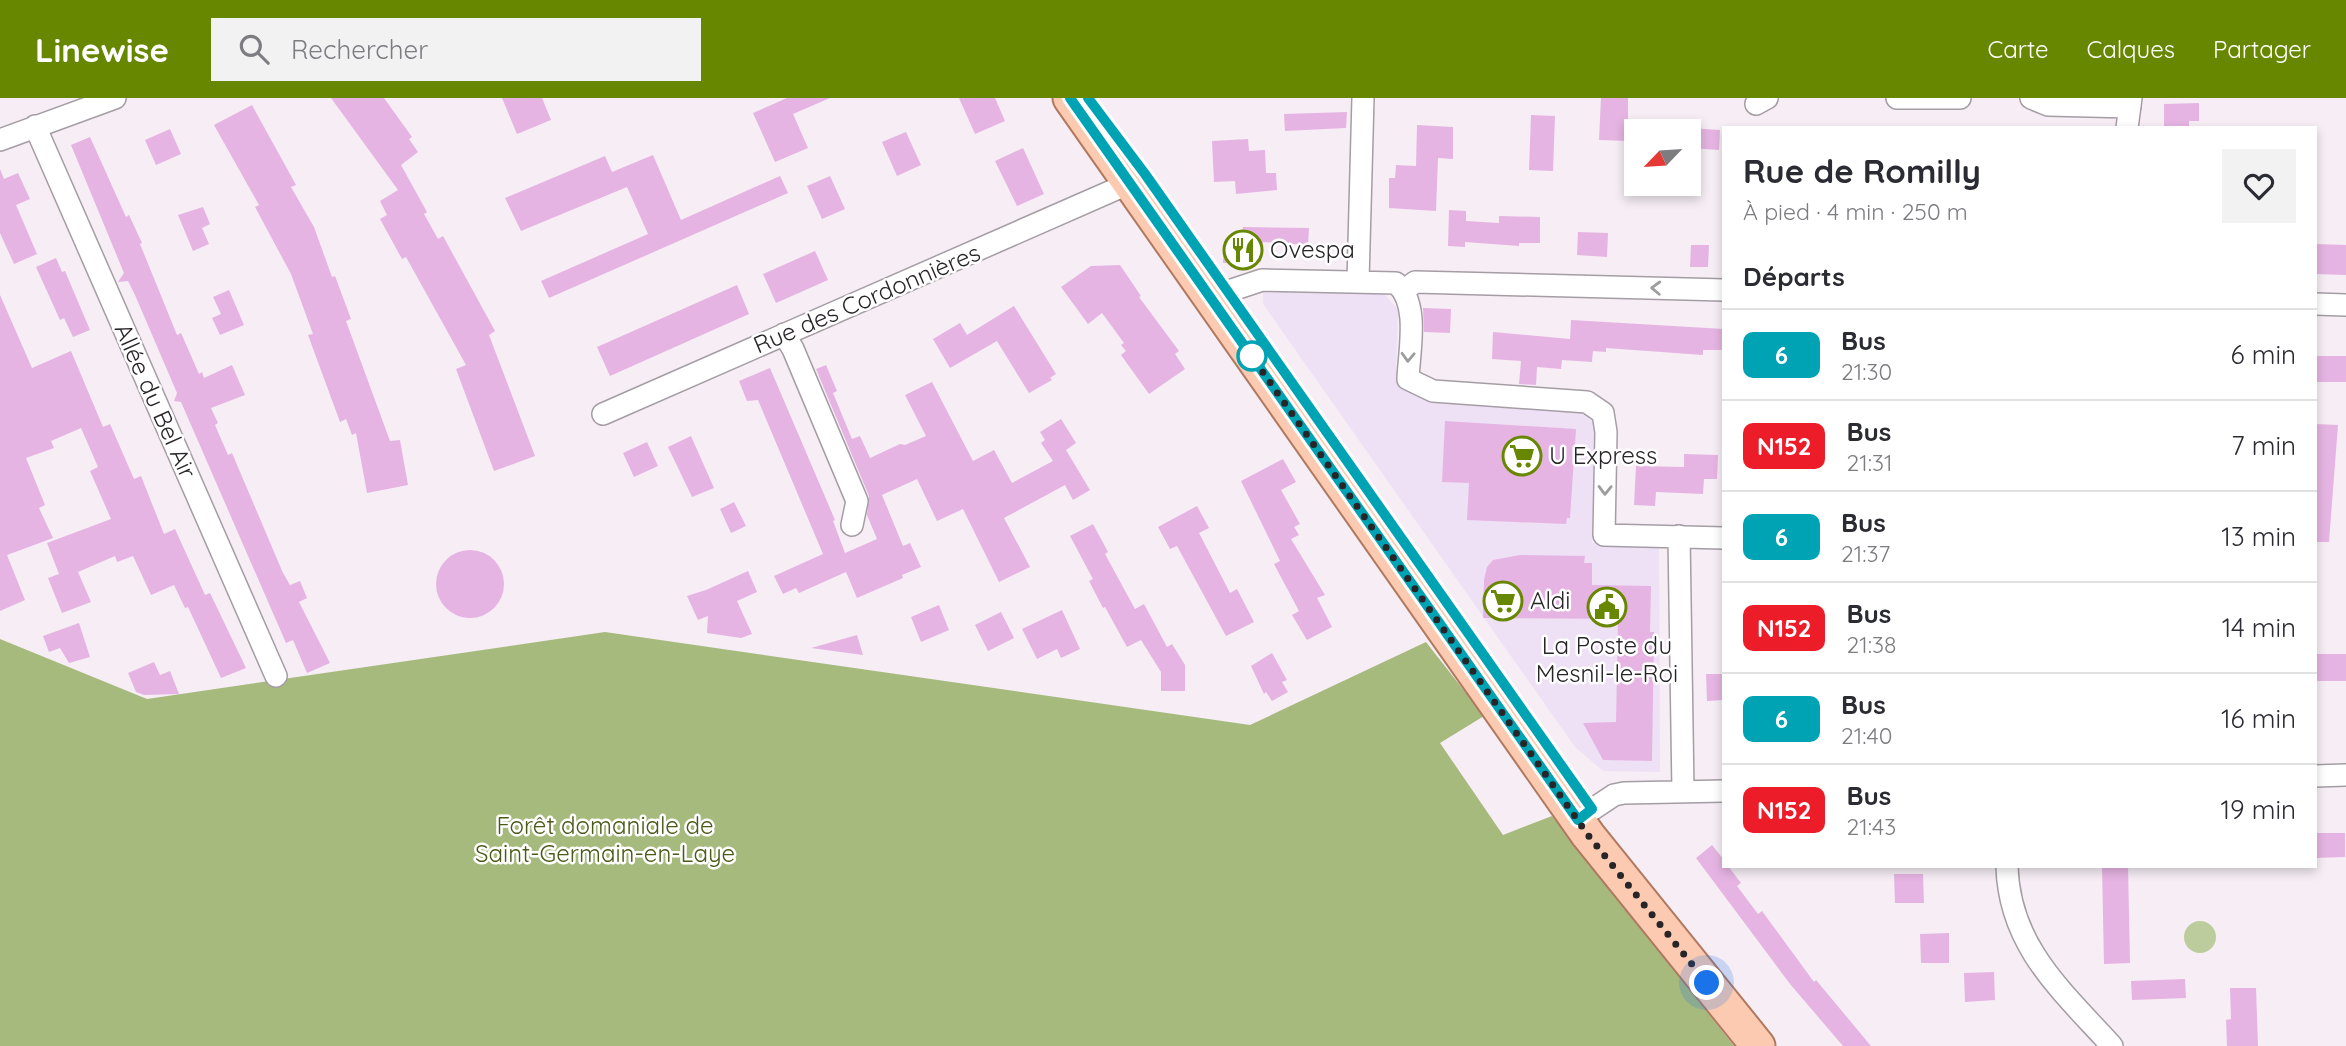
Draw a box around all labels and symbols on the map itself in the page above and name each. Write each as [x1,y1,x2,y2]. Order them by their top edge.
north arrow [1624,119,1701,196]
restaurant icon: Ovespa [1222,229,1264,271]
place label: Ovespa [1270,234,1355,264]
street label: Rue des Cordonnières [749,237,985,359]
one-way arrow [1650,281,1661,296]
street label: Allée du Bel Air [108,319,203,483]
unlabelled marker [1237,341,1267,371]
one-way arrow [1401,352,1416,363]
supermarket icon: U Express [1501,435,1543,477]
place label: U Express [1549,440,1657,470]
one-way arrow [1597,485,1613,496]
supermarket icon: Aldi [1482,580,1524,622]
place label: Aldi [1530,585,1571,615]
public building icon: La Poste du Mesnil-le-Roi [1586,586,1628,628]
place label: La Poste du Mesnil-le-Roi [1536,630,1678,688]
park label: Forêt domaniale de Saint-Germain-en-Laye [475,810,735,868]
your location [1689,965,1724,1000]

